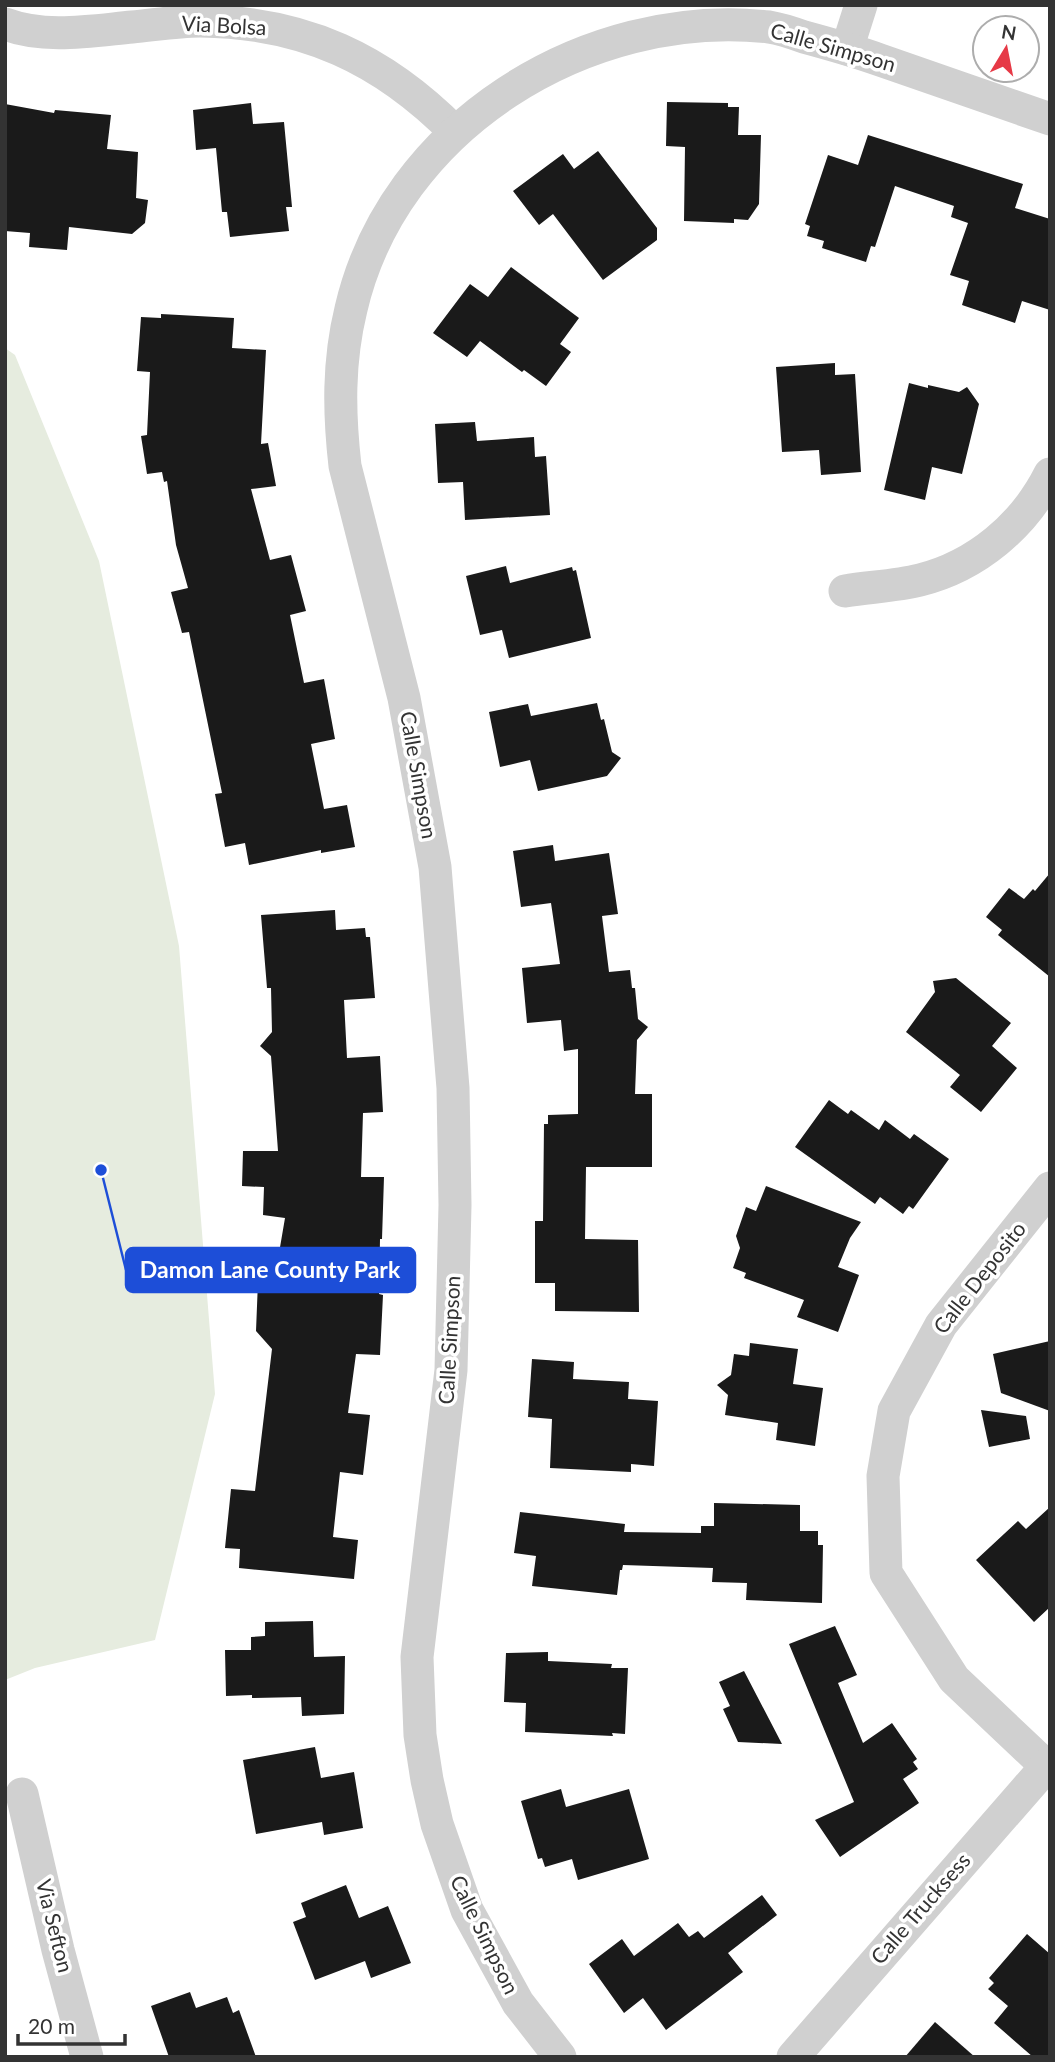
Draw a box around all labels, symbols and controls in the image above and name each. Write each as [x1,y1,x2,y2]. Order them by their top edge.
street label: Via Bolsa [181,10,267,39]
north arrow [971,14,1041,84]
street label: Calle Simpson [768,17,899,76]
text: N [1000,19,1018,44]
street label: Calle Simpson [396,709,443,840]
street label: Calle Deposito [927,1216,1030,1338]
callout: Damon Lane County Park [126,1248,415,1292]
text: Damon Lane County Park [140,1255,401,1283]
street label: Calle Simpson [433,1275,464,1405]
street label: Calle Trucksess [865,1847,975,1969]
street label: Calle Simpson [446,1871,525,1998]
street label: Via Sefton [32,1876,79,1975]
scale bar [18,2002,124,2046]
text: 20 m [28,2013,75,2038]

